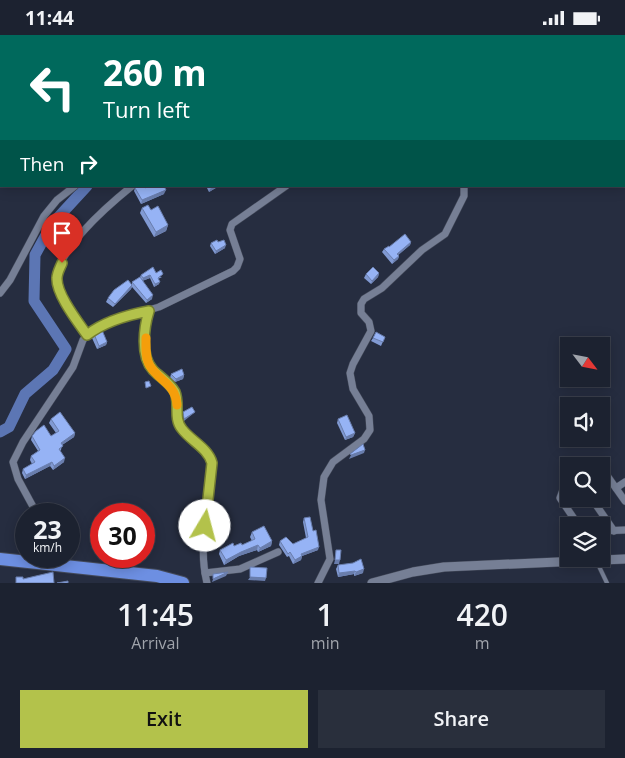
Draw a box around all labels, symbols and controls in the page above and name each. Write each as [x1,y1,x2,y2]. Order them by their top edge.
text: 11:44 [25,5,74,31]
text: 260 m [103,49,207,96]
icon: left [20,55,85,120]
text: Turn left [103,94,190,124]
icon: right [74,150,102,178]
text: Then [20,151,64,177]
pin [41,212,83,263]
icon: arrive [48,219,76,247]
north arrow [560,337,610,387]
map controls [560,337,610,567]
button: sound [560,397,610,447]
button: search [560,457,610,507]
position arrow [178,499,230,551]
speed limit sign: 30 [90,503,155,568]
text: 23 [33,512,62,546]
button: layers [560,517,610,567]
text: km/h [33,539,62,556]
text: 11:45 [117,594,194,635]
text: 1 [317,594,334,635]
text: 420 [457,594,508,635]
text: Arrival [131,632,180,654]
text: min [311,632,340,654]
text: m [475,632,490,654]
button: Exit [20,690,308,748]
button: Share [318,690,605,748]

